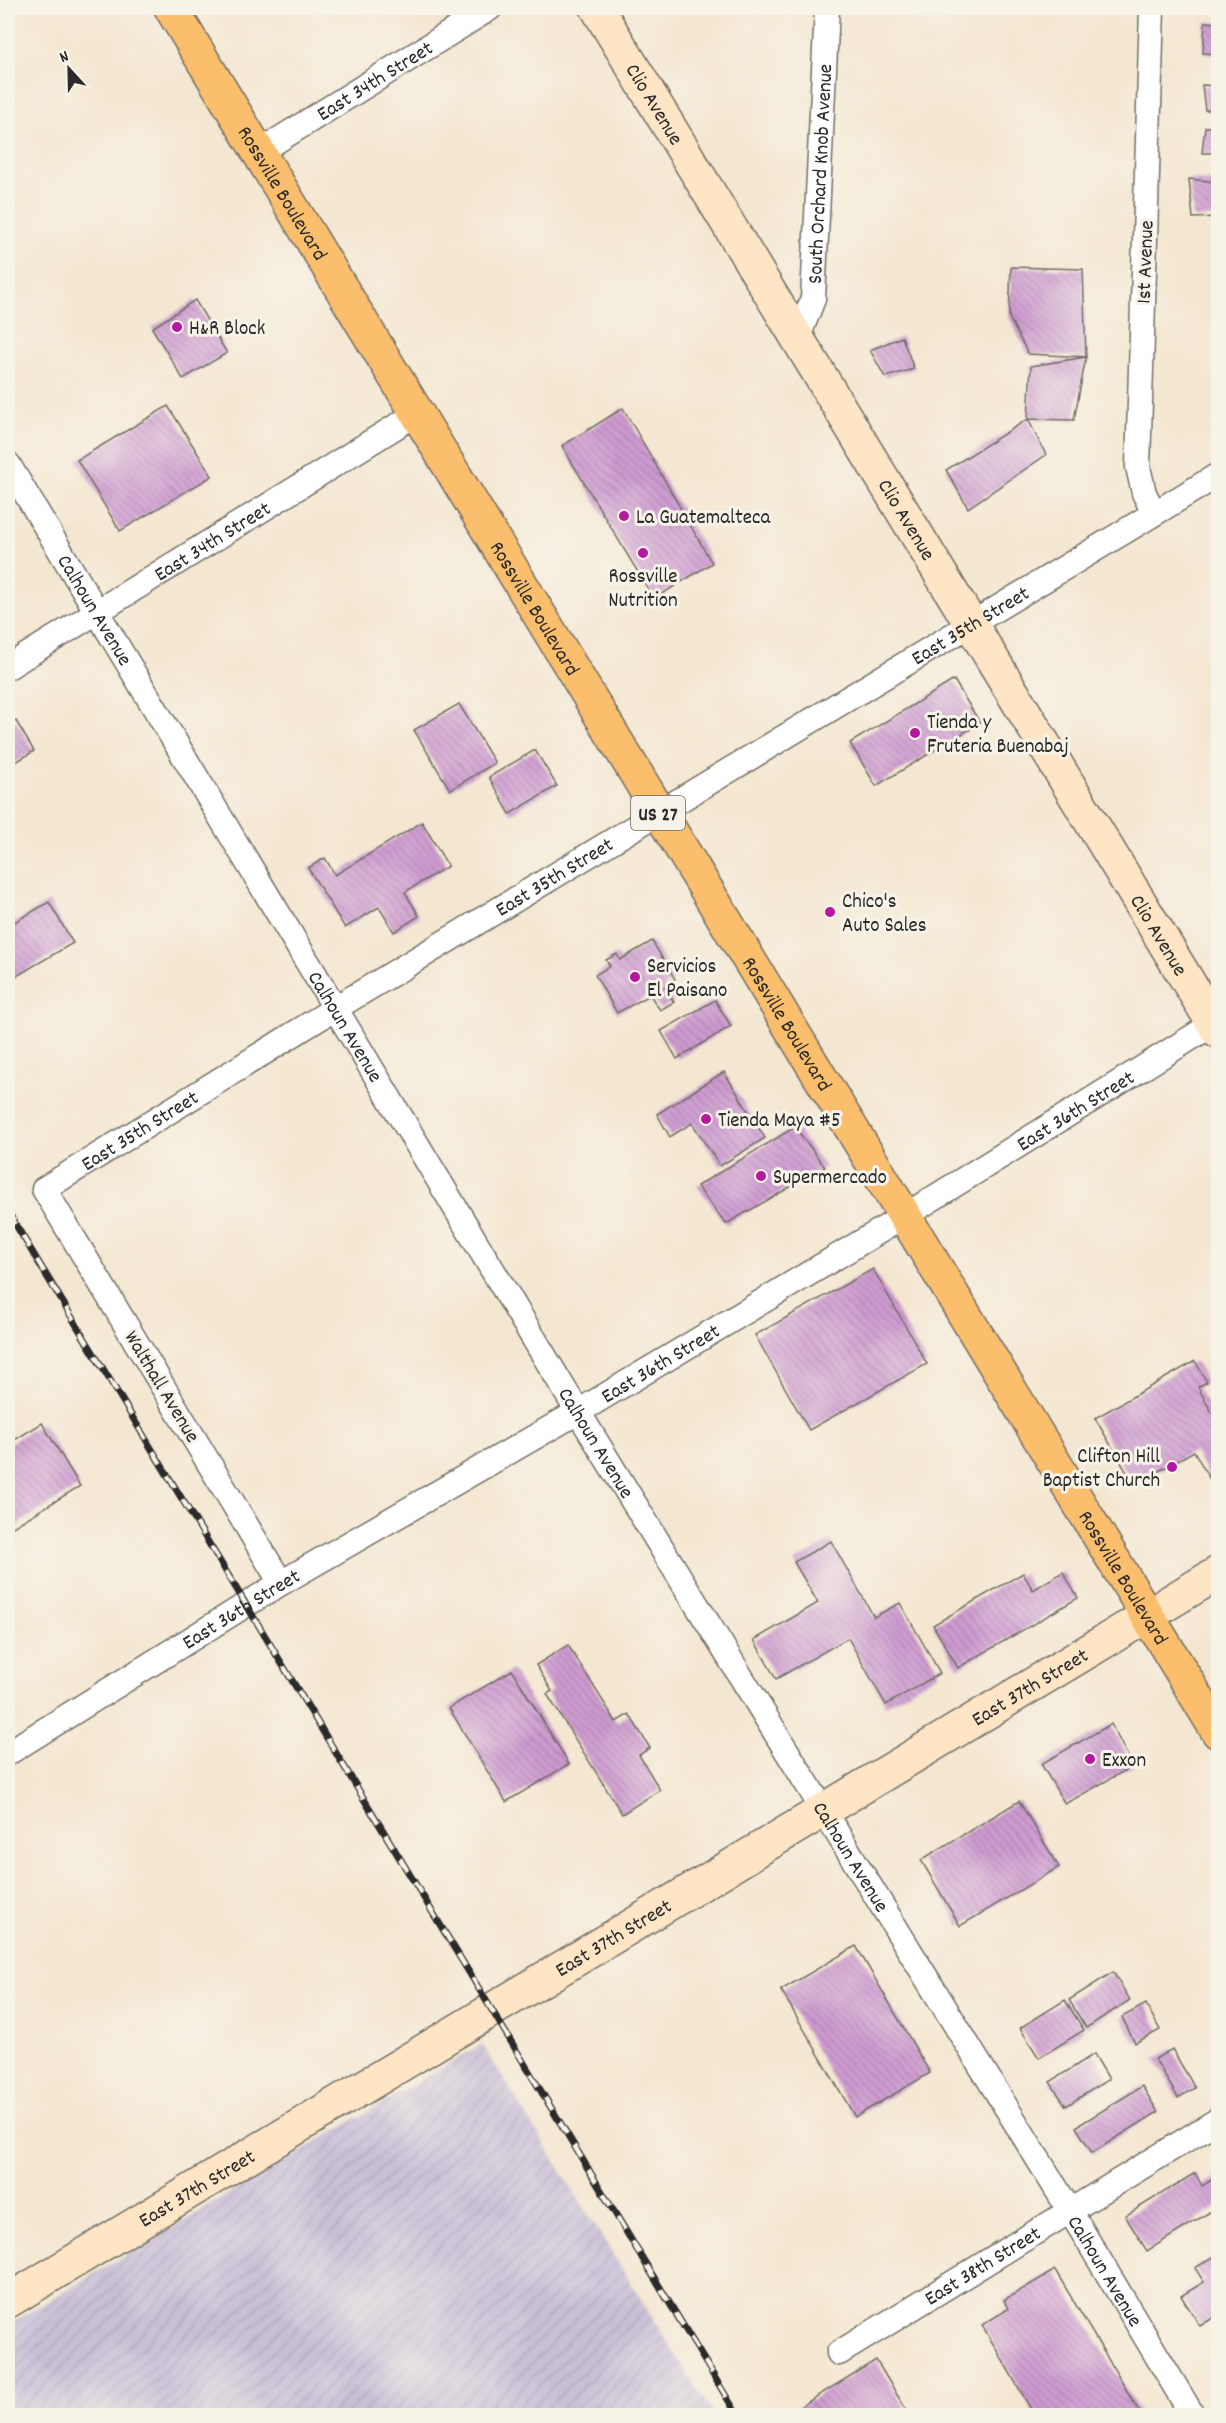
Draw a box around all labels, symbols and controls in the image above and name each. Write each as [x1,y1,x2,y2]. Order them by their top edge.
street label: East 34th Street [312,35,440,130]
north arrow [39,39,99,99]
text: N [56,45,72,70]
street label: Clio Avenue [616,59,689,152]
street label: South Orchard Knob Avenue [802,63,842,285]
street label: Rossville Boulevard [228,121,333,267]
street label: 1st Avenue [1131,220,1163,304]
place label: H&R Block [189,315,265,345]
marker: H&R Block [170,320,184,334]
street label: Clio Avenue [868,474,941,567]
street label: East 34th Street [150,495,278,591]
place label: La Guatemalteca [636,504,771,534]
marker: La Guatemalteca [617,509,631,523]
street label: Rossville Boulevard [480,536,585,683]
marker: Rossville Nutrition [636,546,650,560]
street label: Calhoun Avenue [48,550,138,673]
place label: Rossville Nutrition [608,563,678,617]
street label: East 35th Street [907,580,1036,675]
place label: Tienda y Fruteria Buenabaj [927,709,1069,763]
marker: Tienda y Fruteria Buenabaj [908,726,922,740]
road number: US 27 [631,796,685,830]
street label: East 35th Street [491,831,620,926]
place label: Chico's Auto Sales [842,888,927,942]
street label: Clio Avenue [1121,890,1193,983]
marker: Chico's Auto Sales [823,905,837,919]
street label: Rossville Boulevard [733,952,838,1098]
place label: Servicios El Paisano [647,953,727,1007]
street label: Calhoun Avenue [298,966,389,1089]
marker: Servicios El Paisano [628,970,642,984]
street label: East 36th Street [1012,1064,1142,1161]
street label: East 35th Street [76,1084,206,1180]
place label: Tienda Maya #5 [718,1107,841,1137]
marker: Tienda Maya #5 [699,1112,713,1126]
place label: Supermercado [773,1164,887,1194]
marker: Supermercado [754,1169,768,1183]
street label: East 36th Street [597,1318,727,1413]
street label: Walthall Avenue [115,1326,206,1449]
street label: Calhoun Avenue [549,1383,640,1505]
place label: Clifton Hill Baptist Church [1043,1443,1160,1497]
marker: Clifton Hill Baptist Church [1165,1460,1179,1474]
street label: Rossville Boulevard [1069,1506,1174,1652]
street label: East 36th Street [178,1563,307,1659]
street label: East 37th Street [967,1642,1095,1736]
place label: Exxon [1102,1747,1146,1777]
marker: Exxon [1083,1752,1097,1766]
street label: Calhoun Avenue [803,1797,895,1919]
street label: East 37th Street [550,1893,679,1986]
street label: East 37th Street [134,2143,262,2237]
street label: Calhoun Avenue [1058,2211,1148,2334]
street label: East 38th Street [920,2220,1048,2315]

